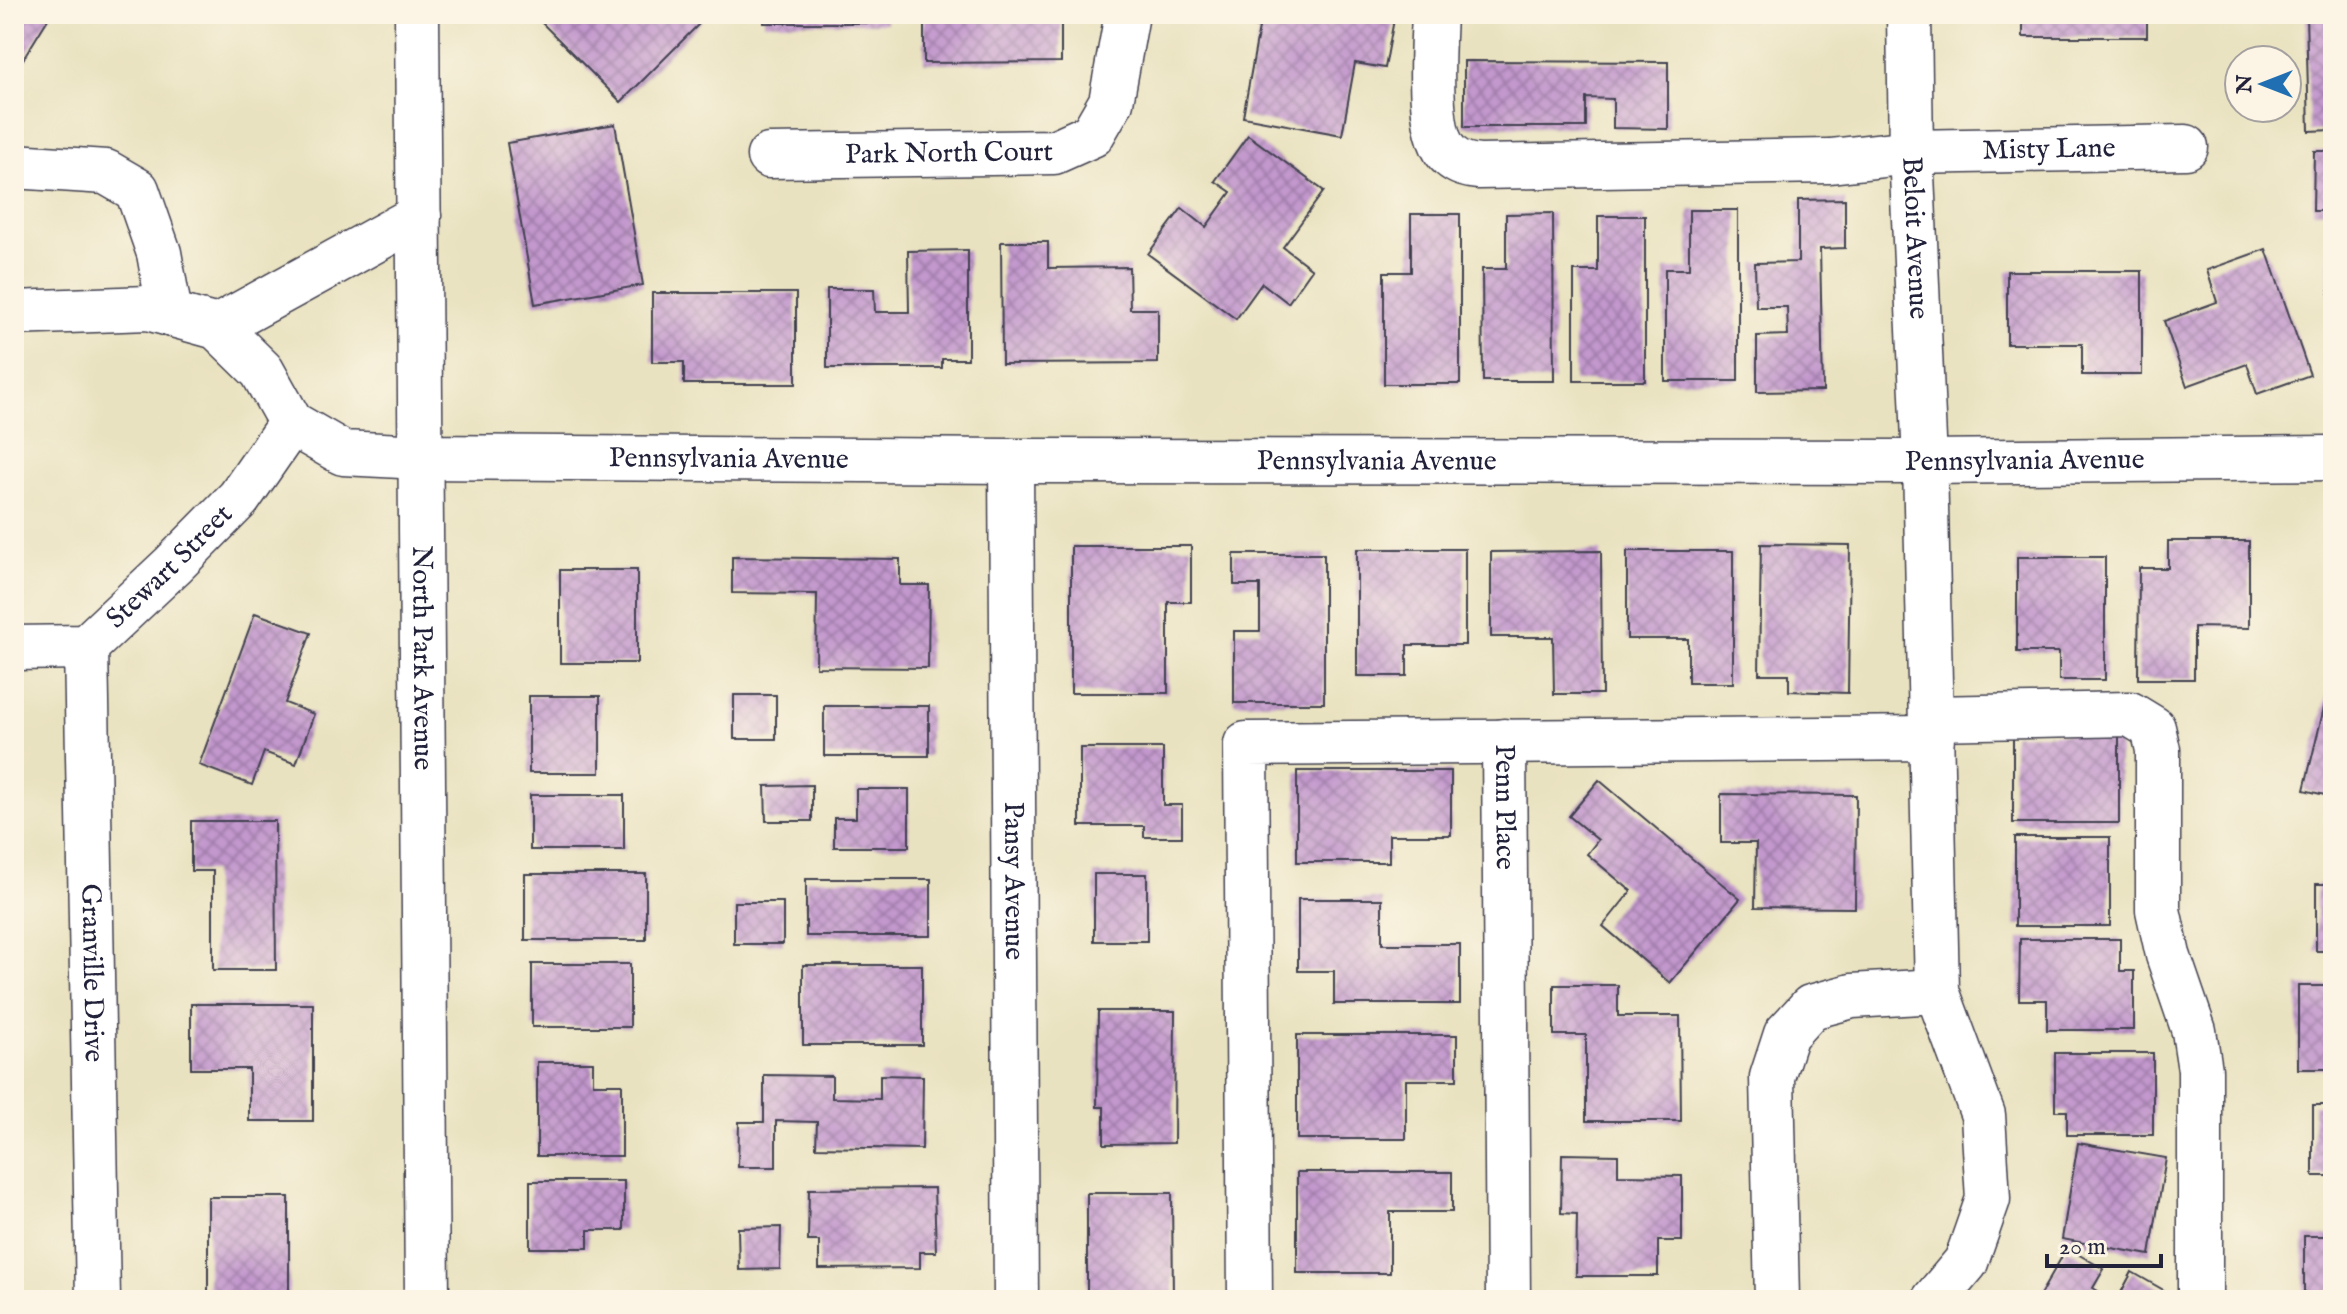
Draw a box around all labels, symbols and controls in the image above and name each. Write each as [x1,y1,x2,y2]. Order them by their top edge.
north arrow [2223,44,2303,124]
text: N [2231,74,2259,95]
street label: Misty Lane [1982,131,2116,168]
street label: Park North Court [845,135,1054,172]
street label: Beloit Avenue [1894,156,1936,320]
street label: Pennsylvania Avenue [609,441,849,477]
street label: Pennsylvania Avenue [1905,442,2145,480]
street label: Pennsylvania Avenue [1257,444,1497,479]
street label: Stewart Street [99,497,240,636]
street label: North Park Avenue [404,546,440,770]
street label: Penn Place [1487,744,1522,870]
street label: Pansy Avenue [996,802,1031,960]
street label: Granville Drive [73,883,111,1063]
scale bar [2047,1218,2161,1268]
text: 20 m [2059,1232,2106,1263]

